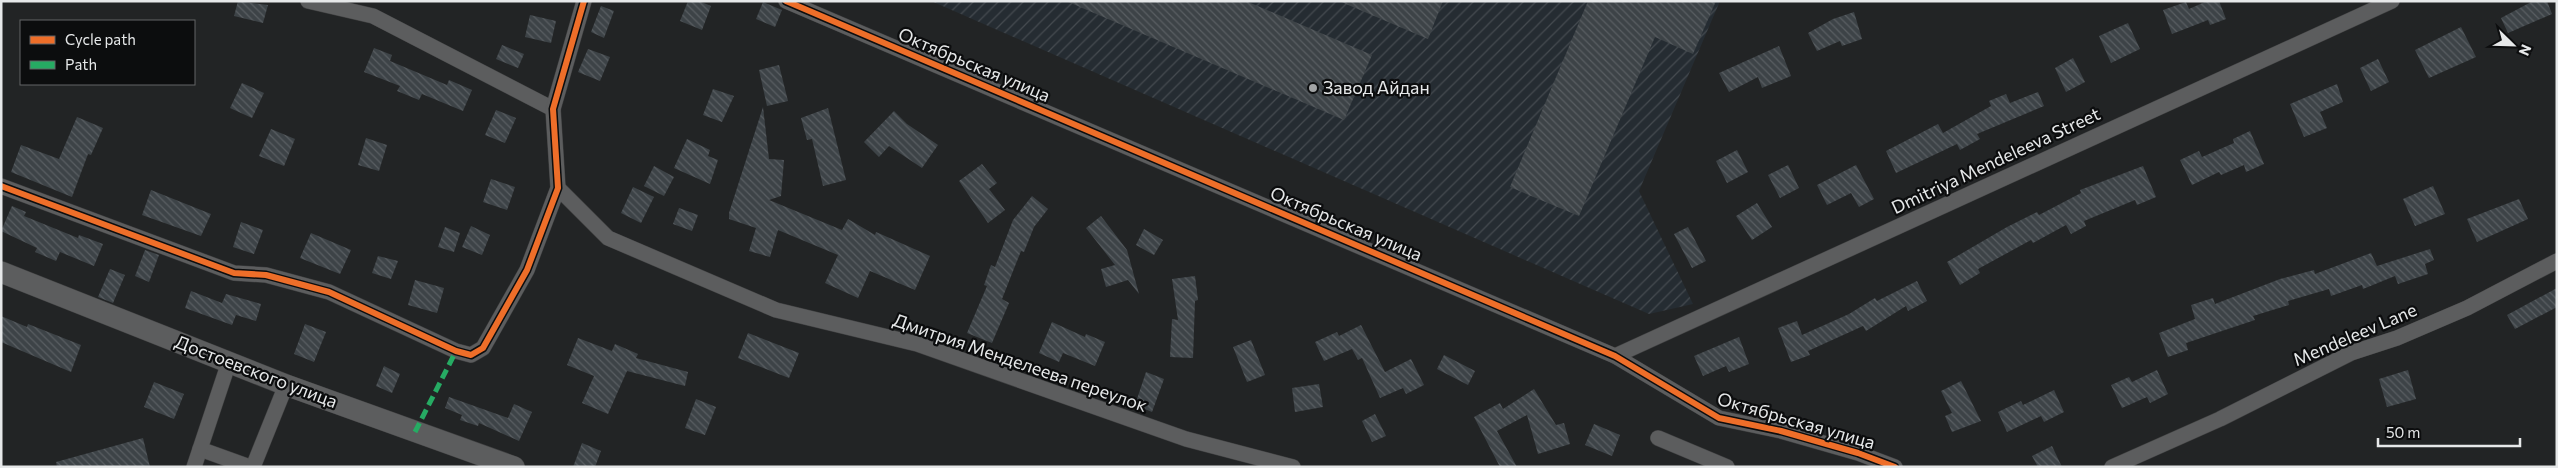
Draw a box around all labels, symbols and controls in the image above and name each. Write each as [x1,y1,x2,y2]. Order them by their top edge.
legend [20,20,195,85]
north arrow [2488,20,2538,70]
street label: Октябрьская улица [895,22,1054,106]
text: Cycle path [65,30,136,48]
text: N [2516,42,2535,58]
text: Path [65,55,97,73]
place label: Завод Айдан [1323,76,1430,98]
marker: Завод Айдан [1307,82,1319,94]
street label: Dmitriya Mendeleeva Street [1888,102,2103,218]
street label: Октябрьская улица [1267,181,1426,265]
street label: Mendeleev Lane [2289,298,2420,370]
street label: Дмитрия Менделеева переулок [890,308,1151,416]
street label: Достоевского улица [172,330,341,412]
street label: Октябрьская улица [1715,387,1878,453]
scale bar [2378,416,2520,448]
text: 50 m [2386,423,2420,441]

